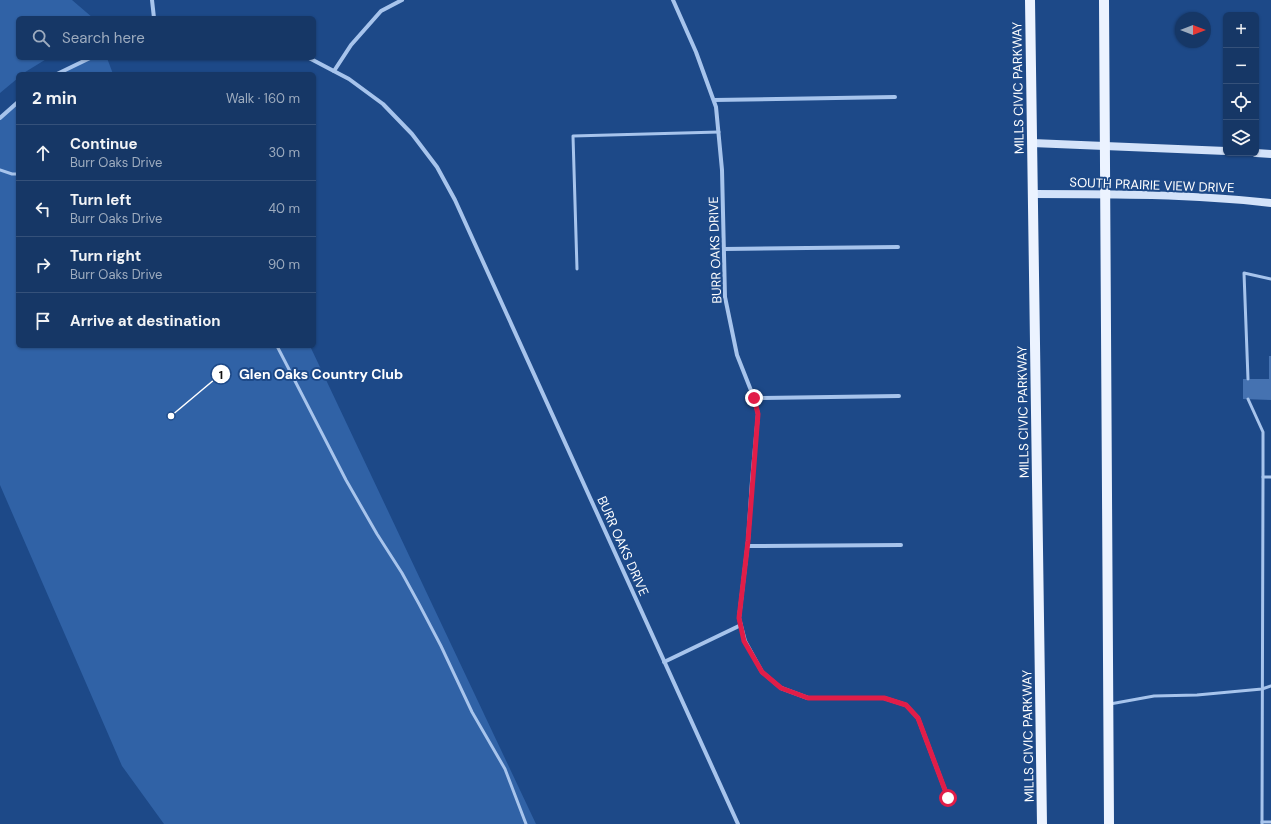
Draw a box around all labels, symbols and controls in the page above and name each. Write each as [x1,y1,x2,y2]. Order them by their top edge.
north arrow [1175,12,1211,48]
map controls [1223,12,1259,156]
button: + [1223,12,1259,48]
search box [16,16,316,60]
street label: MILLS CIVIC PARKWAY [1008,21,1028,154]
icon: search [30,27,52,49]
text: Search here [62,28,145,48]
button: − [1223,48,1259,84]
button: locate [1223,84,1259,120]
text: 2 min [32,87,77,109]
text: Walk · 160 m [226,90,300,107]
button: layers [1223,120,1259,156]
text: Continue [70,134,138,154]
icon: ahead [32,142,54,164]
text: 30 m [268,144,300,161]
text: Burr Oaks Drive [70,154,162,171]
street label: SOUTH PRAIRIE VIEW DRIVE [1069,174,1235,196]
text: Turn left [70,190,131,210]
street label: BURR OAKS DRIVE [705,196,725,304]
icon: left [32,198,54,220]
text: 40 m [268,200,300,217]
text: Burr Oaks Drive [70,210,162,227]
text: Turn right [70,246,141,266]
icon: right [32,254,54,276]
text: 90 m [268,256,300,273]
text: Burr Oaks Drive [70,266,162,283]
icon: arrive [32,310,54,332]
text: Arrive at destination [70,311,221,331]
street label: MILLS CIVIC PARKWAY [1013,345,1033,478]
callout: Glen Oaks Country Club [211,361,411,387]
text: Glen Oaks Country Club [239,365,403,383]
text: 1 [219,367,223,383]
route end [745,389,763,407]
street label: BURR OAKS DRIVE [593,493,653,599]
street label: MILLS CIVIC PARKWAY [1018,669,1038,802]
route start [939,789,957,807]

